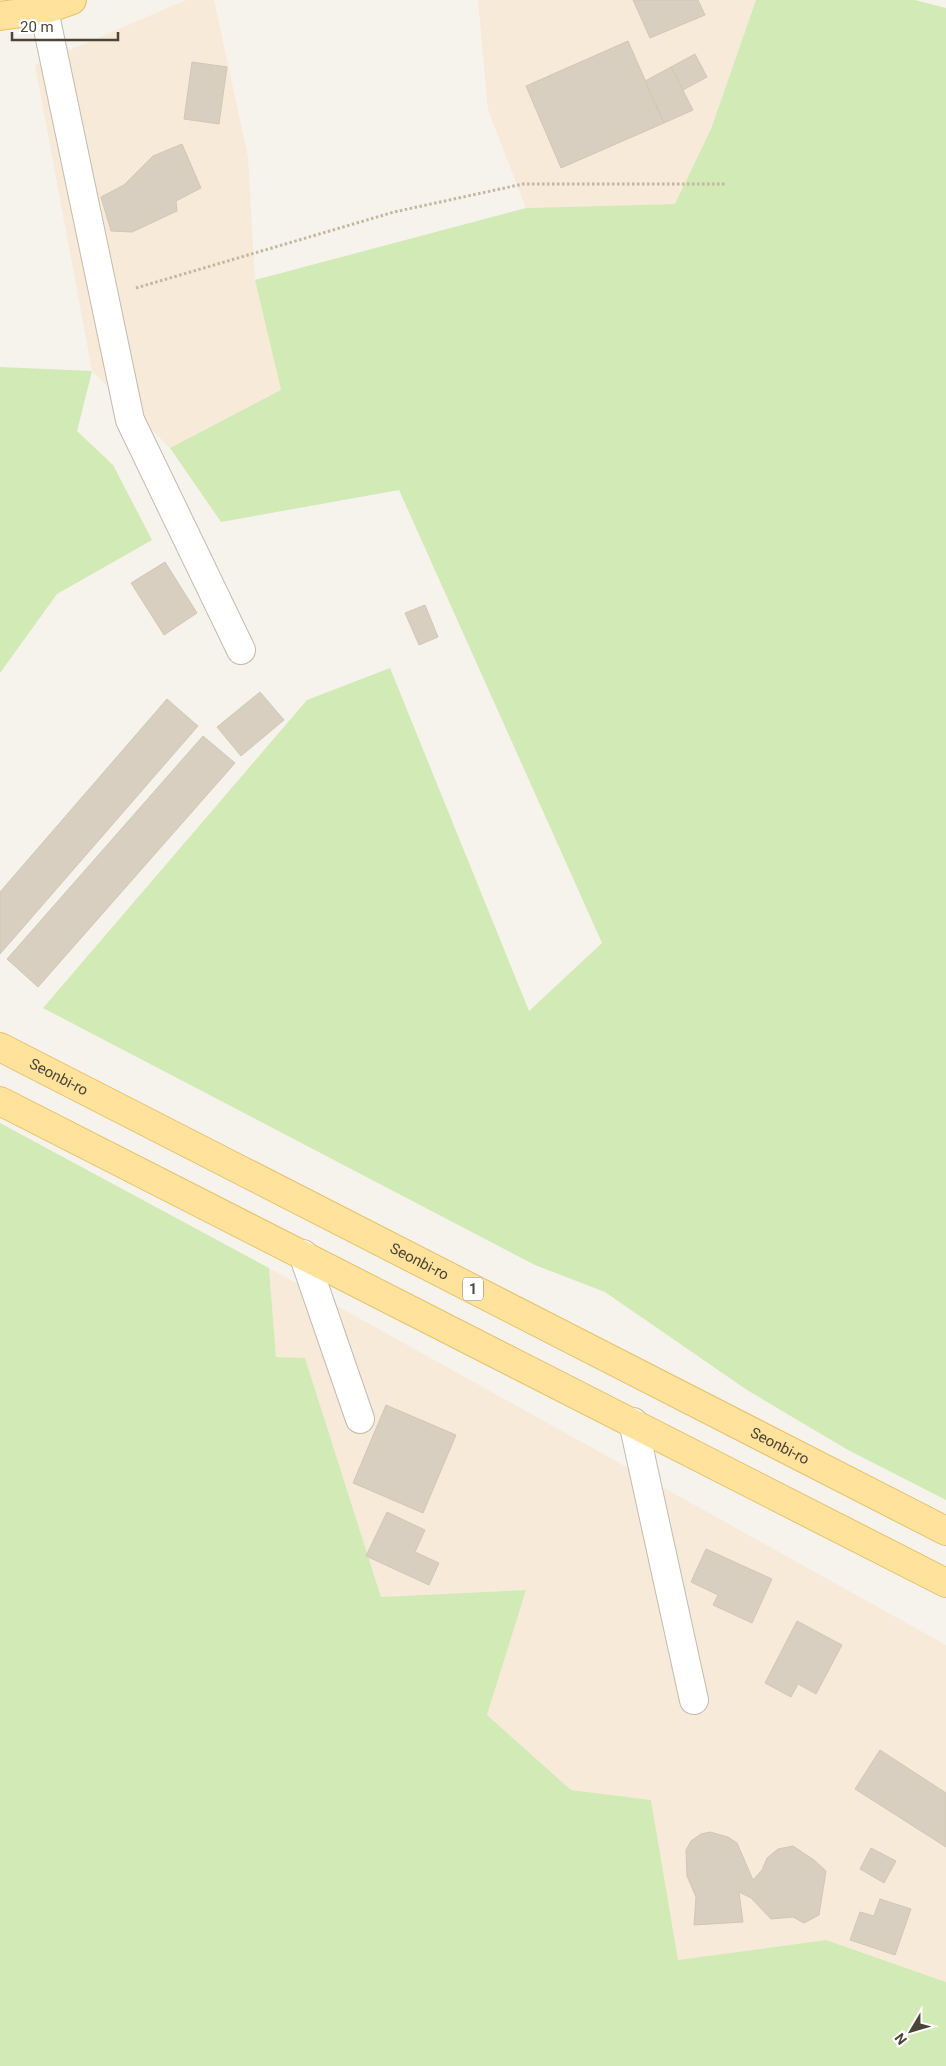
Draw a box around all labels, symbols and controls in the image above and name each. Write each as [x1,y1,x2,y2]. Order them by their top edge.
scale bar [12,10,119,42]
text: 20 m [20,18,54,36]
street label: Seonbi-ro [26,1055,91,1100]
street label: Seonbi-ro [387,1239,452,1284]
road number: 1 [463,1278,483,1300]
street label: Seonbi-ro [747,1424,812,1468]
north arrow [886,2006,936,2056]
text: N [891,2030,910,2048]

